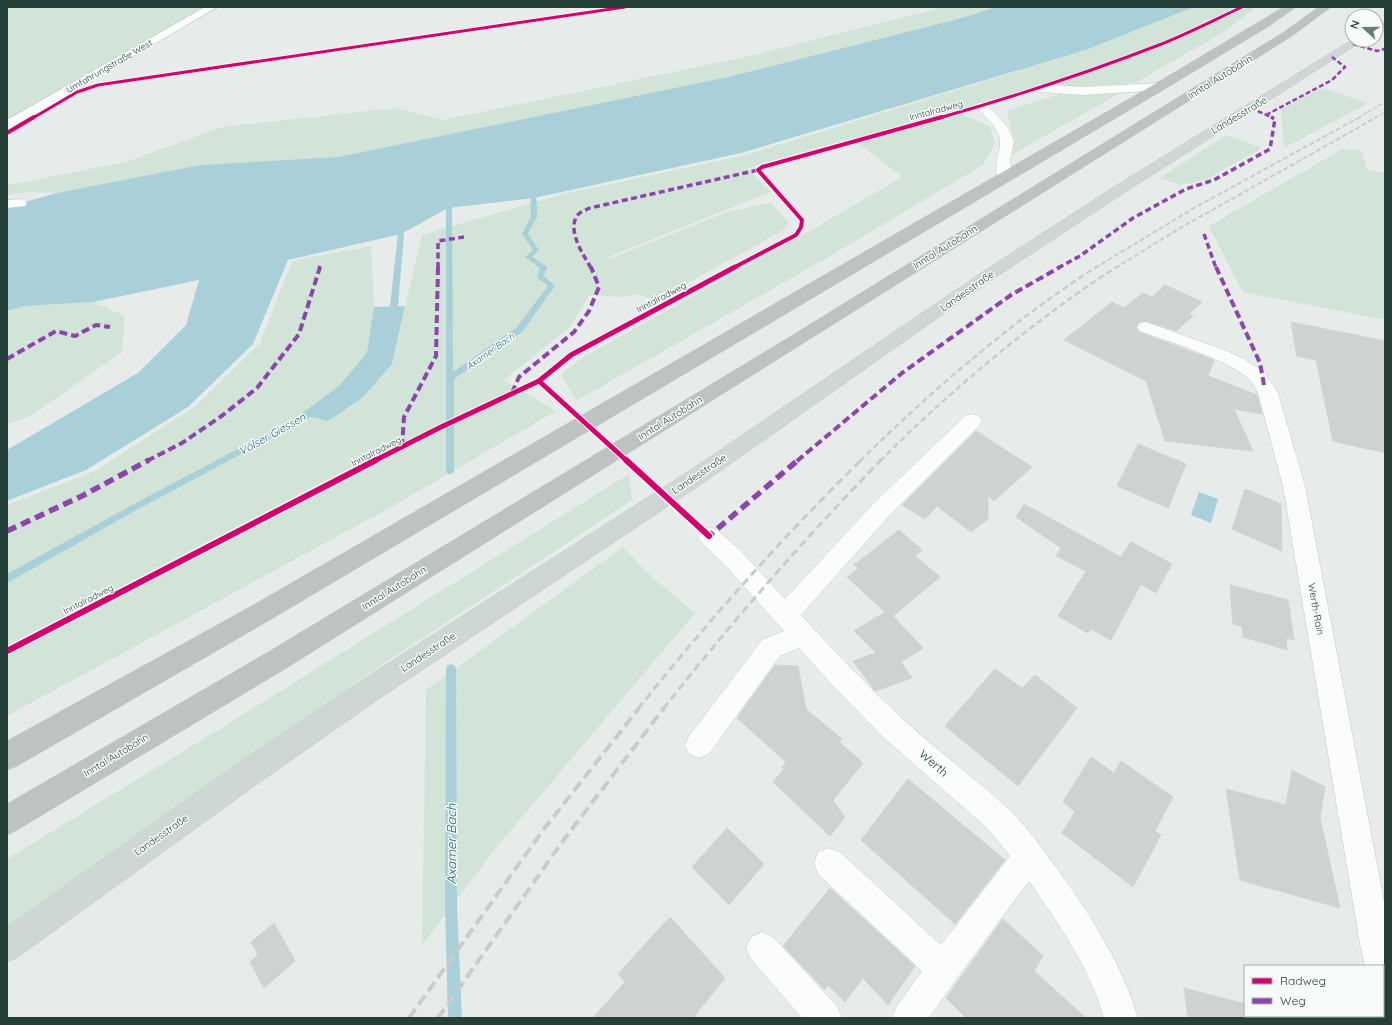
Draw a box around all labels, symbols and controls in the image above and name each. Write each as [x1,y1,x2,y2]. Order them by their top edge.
north arrow [1344,8,1384,48]
text: N [1347,18,1363,31]
street label: Umfahrungstraße West [64,37,154,95]
street label: Inntal Autobahn [1185,52,1255,102]
street label: Landesstraße [1209,93,1270,137]
street label: Inntalradweg [908,98,964,122]
street label: Inntal Autobahn [910,222,980,272]
street label: Landesstraße [937,267,997,314]
street label: Inntalradweg [634,279,688,315]
water label: Axamer Bach [464,330,517,372]
street label: Inntal Autobahn [635,393,705,443]
water label: Völser Giessen [236,410,308,458]
street label: Inntalradweg [349,434,403,468]
street label: Landesstraße [669,451,729,497]
street label: Inntal Autobahn [359,563,429,613]
street label: Inntalradweg [61,582,115,616]
street label: Werth-Rain [1305,582,1327,636]
street label: Landesstraße [398,629,458,675]
street label: Inntal Autobahn [81,730,151,780]
street label: Werth [916,746,952,780]
water label: Axamer Bach [443,803,459,884]
street label: Landesstraße [131,811,191,858]
legend [1244,965,1384,1017]
text: Radweg [1280,973,1326,988]
text: Weg [1280,993,1306,1008]

